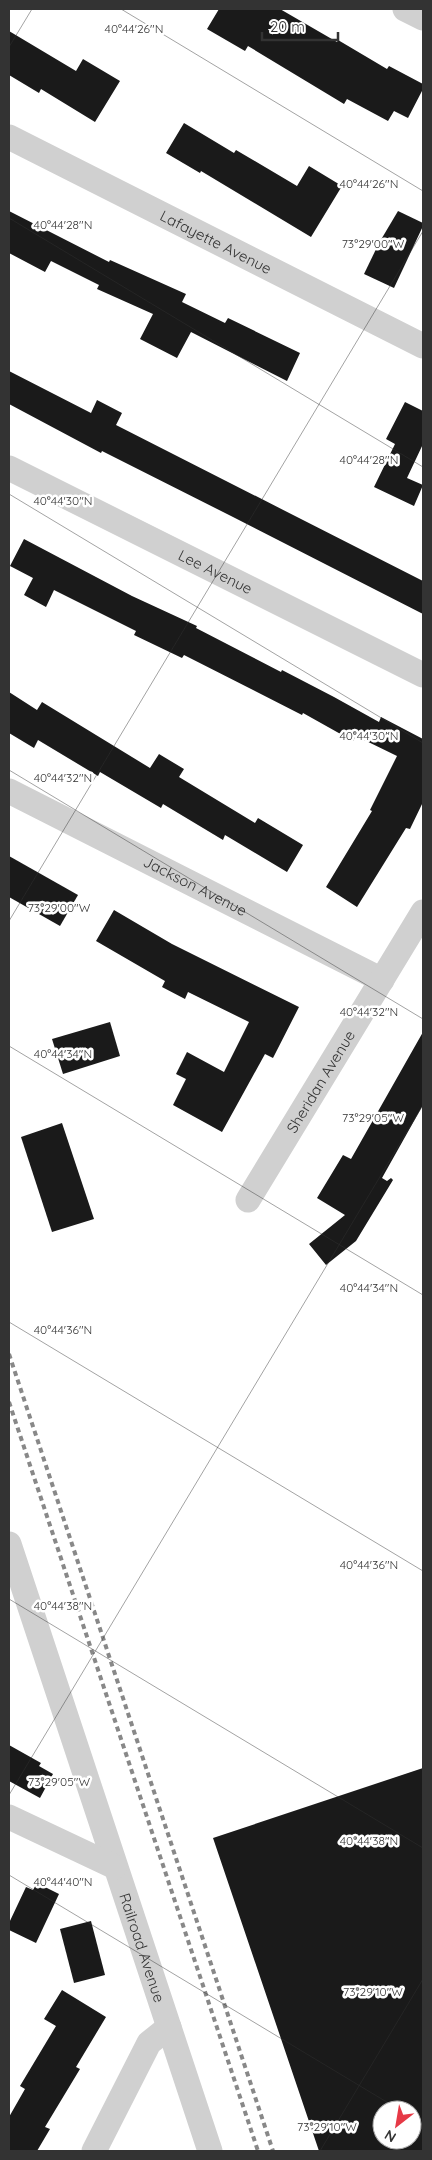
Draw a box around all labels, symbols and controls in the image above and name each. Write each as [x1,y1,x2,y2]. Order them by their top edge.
scale bar [262,10,338,42]
text: 20 m [270,17,305,36]
text: 40°44'26"N [105,21,163,36]
text: 40°44'26"N [340,176,398,191]
street label: Lafayette Avenue [157,205,275,278]
text: 40°44'28"N [34,217,92,232]
text: 73°29'00"W [342,236,405,251]
text: 40°44'28"N [340,452,398,467]
text: 40°44'30"N [33,493,93,508]
street label: Lee Avenue [175,545,256,598]
text: 40°44'30"N [339,728,399,743]
text: 40°44'32"N [34,770,92,785]
street label: Jackson Avenue [140,851,250,920]
text: 73°29'00"W [28,900,91,915]
text: 40°44'32"N [340,1004,398,1019]
street label: Sheridan Avenue [282,1026,359,1136]
text: 40°44'34"N [34,1046,92,1061]
text: 73°29'05"W [342,1110,404,1125]
text: 40°44'34"N [340,1280,398,1295]
text: 40°44'36"N [34,1322,92,1337]
text: 40°44'36"N [340,1557,398,1572]
text: 40°44'38"N [34,1598,92,1613]
text: 73°29'05"W [28,1774,90,1789]
text: 40°44'38"N [340,1833,398,1848]
text: 40°44'40"N [33,1874,93,1889]
street label: Railroad Avenue [116,1890,170,2005]
text: 73°29'10"W [343,1984,403,1999]
north arrow [372,2100,422,2150]
text: 73°29'10"W [297,2119,357,2134]
text: N [381,2126,399,2147]

